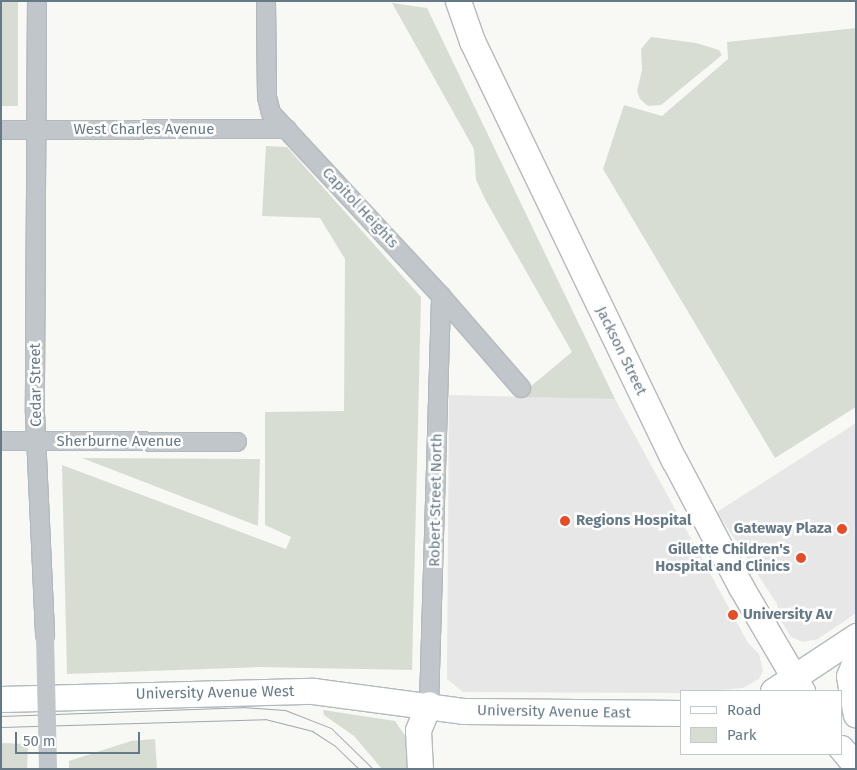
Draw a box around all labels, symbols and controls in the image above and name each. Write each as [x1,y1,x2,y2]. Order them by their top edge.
street label: West Charles Avenue [73,121,215,139]
street label: Capitol Heights [318,164,402,252]
street label: Jackson Street [592,304,650,398]
street label: Cedar Street [26,343,46,427]
street label: Sherburne Avenue [56,433,182,451]
street label: Robert Street North [426,433,446,567]
place label: Regions Hospital [576,512,691,530]
marker: Regions Hospital [558,514,572,528]
place label: Gateway Plaza [734,520,832,538]
marker: Gateway Plaza [836,523,848,535]
place label: Gillette Children's Hospital and Clinics [655,540,790,575]
marker: Gillette Children's Hospital and Clinics [794,551,808,565]
place label: University Av [743,606,832,624]
marker: University Av [727,609,739,621]
street label: University Avenue West [136,683,294,703]
legend [680,690,842,755]
text: Road [727,701,762,719]
street label: University Avenue East [477,702,631,722]
scale bar [18,722,142,754]
text: Park [727,726,757,744]
text: 50 m [23,732,56,750]

